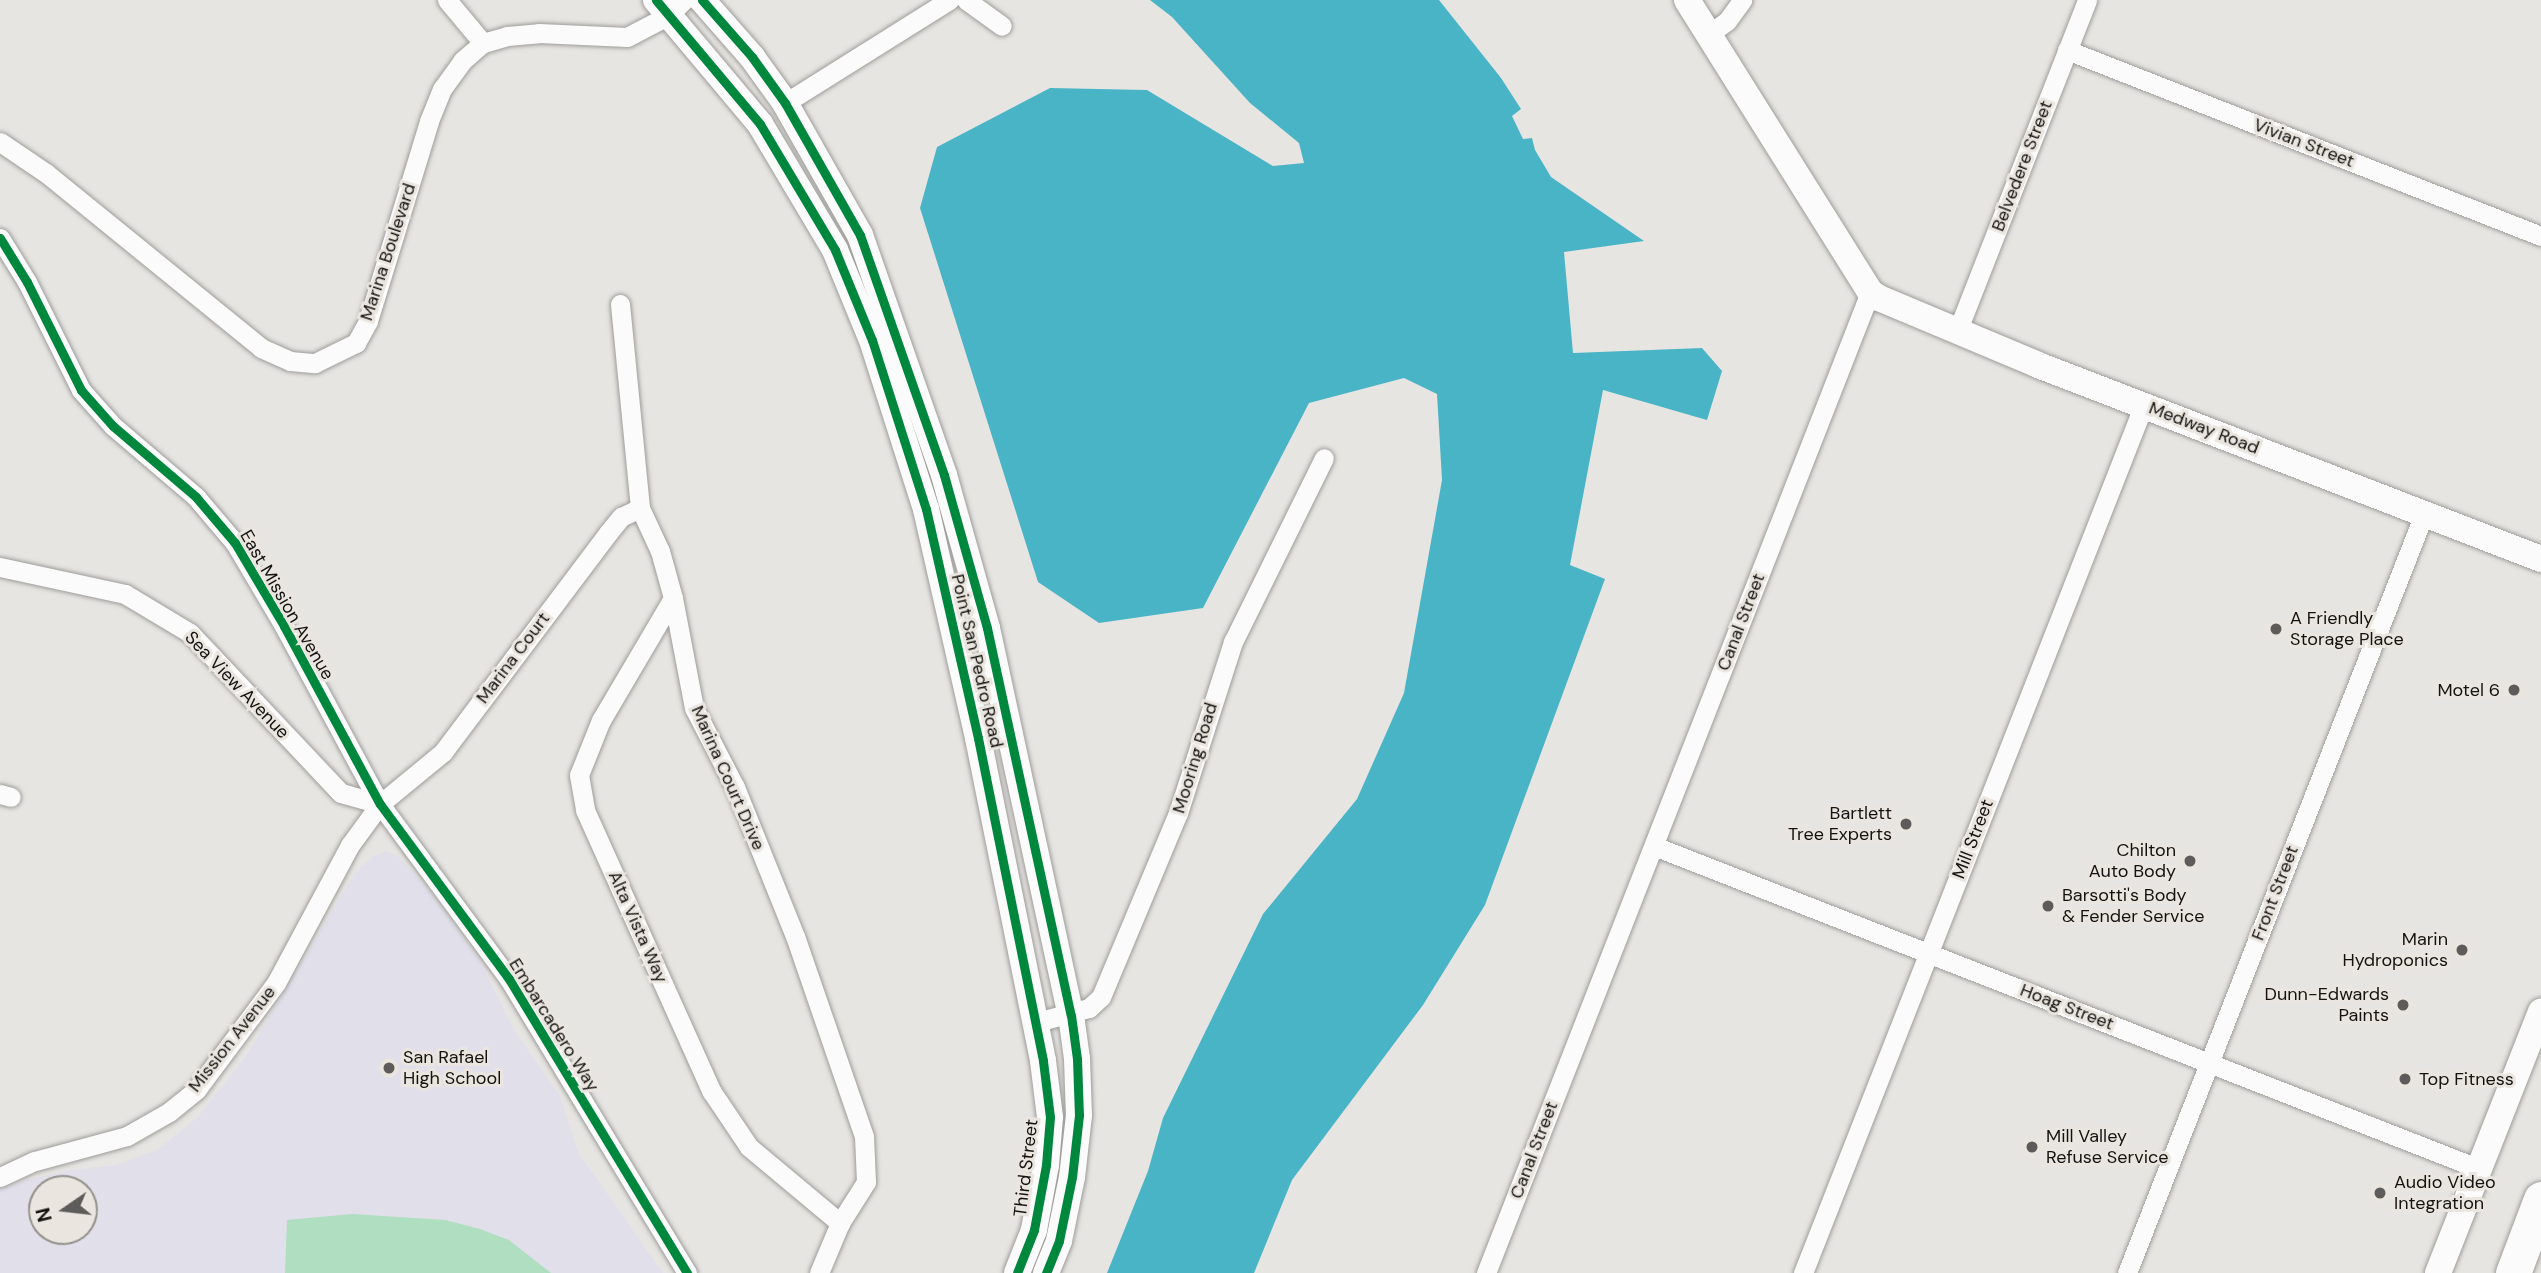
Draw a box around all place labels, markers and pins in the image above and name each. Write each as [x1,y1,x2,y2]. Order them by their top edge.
place label: A Friendly Storage Place [2290,608,2404,650]
marker: A Friendly Storage Place [2268,621,2284,637]
place label: Motel 6 [2437,679,2500,701]
marker: Motel 6 [2506,682,2522,698]
place label: Bartlett Tree Experts [1788,803,1892,846]
marker: Bartlett Tree Experts [1898,816,1914,832]
place label: Chilton Auto Body [2089,840,2176,882]
marker: Chilton Auto Body [2182,853,2198,869]
place label: Barsotti's Body & Fender Service [2062,885,2204,928]
marker: Barsotti's Body & Fender Service [2040,898,2056,914]
place label: Marin Hydroponics [2342,929,2448,972]
marker: Marin Hydroponics [2454,942,2470,958]
place label: Dunn-Edwards Paints [2265,984,2389,1026]
marker: Dunn-Edwards Paints [2395,997,2411,1013]
place label: San Rafael High School [403,1047,501,1090]
marker: San Rafael High School [381,1060,397,1076]
place label: Top Fitness [2419,1068,2514,1090]
marker: Top Fitness [2397,1071,2413,1087]
place label: Mill Valley Refuse Service [2046,1126,2169,1168]
marker: Mill Valley Refuse Service [2024,1139,2040,1155]
place label: Audio Video Integration [2394,1172,2496,1214]
marker: Audio Video Integration [2372,1185,2388,1201]

